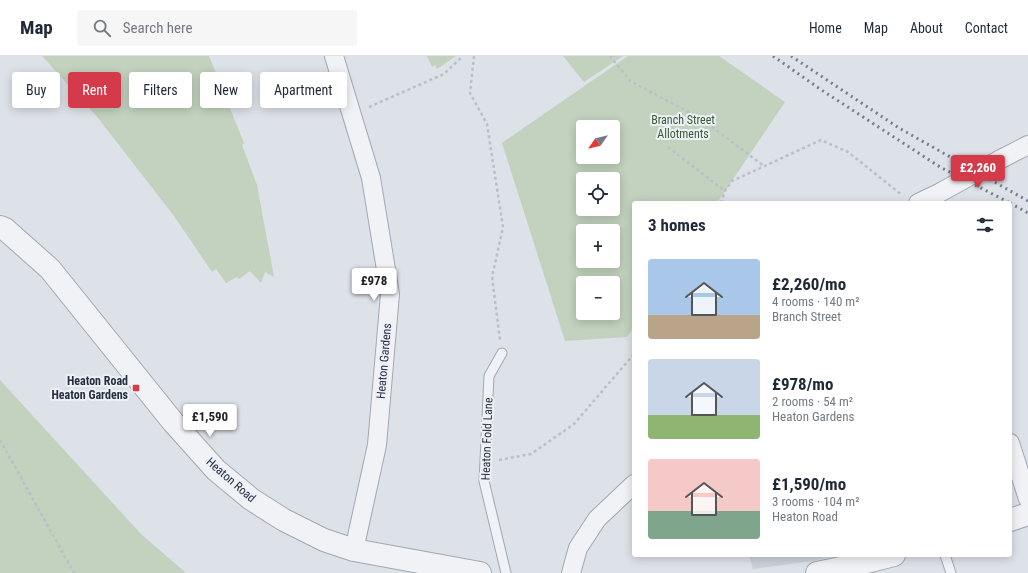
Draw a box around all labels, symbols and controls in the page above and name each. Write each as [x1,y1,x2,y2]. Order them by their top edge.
search box [77,10,357,46]
text: Map [20,16,53,39]
icon: search [91,17,113,39]
text: Search here [123,19,193,37]
text: Home [809,20,842,36]
text: Map [864,20,888,36]
text: About [910,20,943,36]
text: Contact [965,20,1008,36]
chip: Buy [12,72,60,108]
chip: Rent [68,72,121,108]
chip: Filters [129,72,192,108]
chip: New [200,72,252,108]
chip: Apartment [260,72,347,108]
park label: Branch Street Allotments [651,113,715,141]
north arrow [576,120,620,164]
map controls [576,120,620,320]
pin: £2,260 [945,155,1011,189]
text: £2,260 [960,160,996,175]
button: locate [576,172,620,216]
icon: filters [974,214,996,236]
text: 3 homes [648,215,706,235]
button: + [576,224,620,268]
pin: £978 [350,268,398,302]
text: £978 [361,273,387,288]
text: £2,260/mo [772,274,846,294]
icon: home [680,275,728,323]
button: − [576,276,620,320]
text: 4 rooms · 140 m² [772,294,859,309]
text: Branch Street [772,309,841,324]
street label: Heaton Gardens [374,322,394,400]
place label: Heaton Road Heaton Gardens [52,374,129,402]
text: £978/mo [772,374,833,394]
icon: home [680,375,728,423]
marker: Heaton Road Heaton Gardens [131,383,141,393]
text: 2 rooms · 54 m² [772,394,853,409]
street label: Heaton Fold Lane [479,397,495,481]
pin: £1,590 [177,404,243,438]
text: £1,590 [192,409,228,424]
text: Heaton Gardens [772,409,854,424]
street label: Heaton Road [203,455,259,505]
text: £1,590/mo [772,474,846,494]
icon: home [680,475,728,523]
text: 3 rooms · 104 m² [772,494,859,509]
text: Heaton Road [772,509,838,524]

